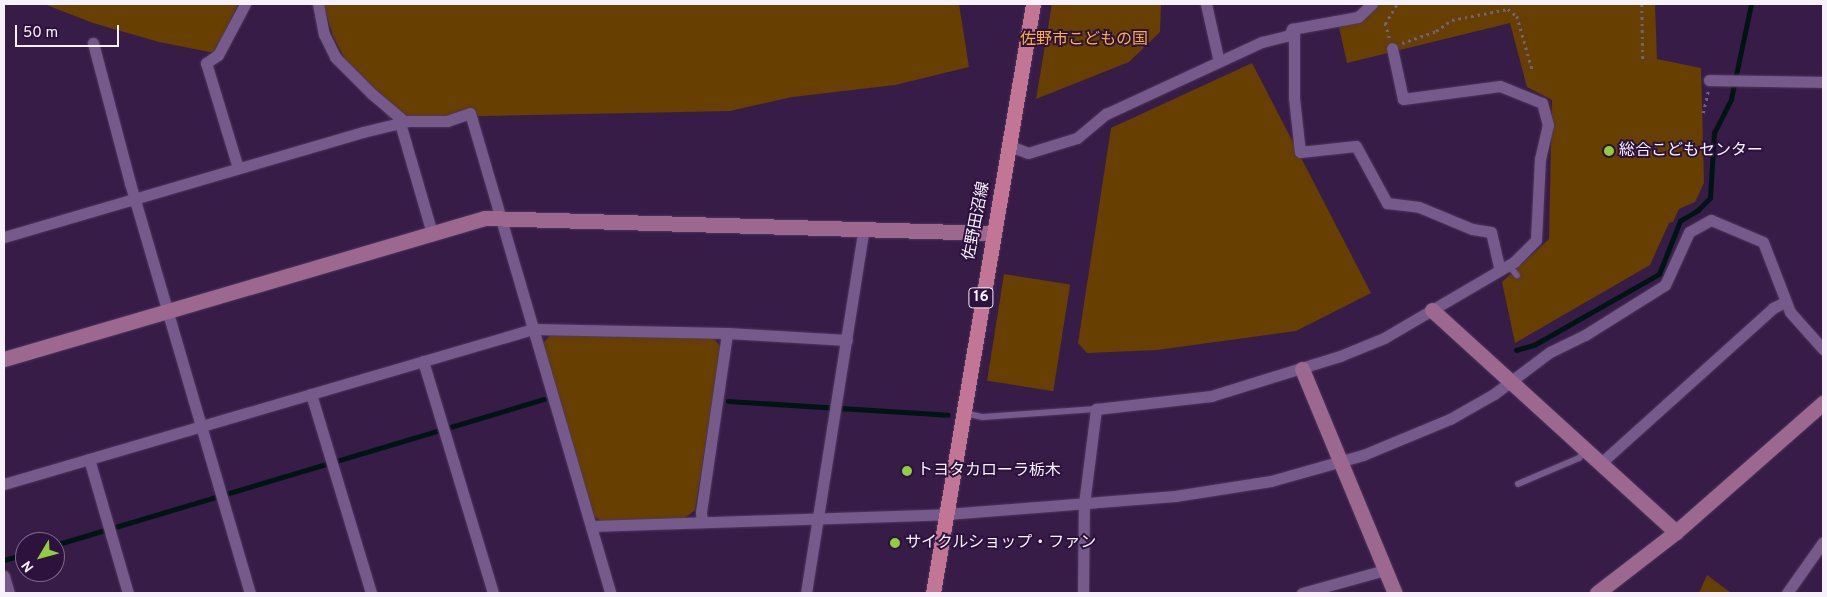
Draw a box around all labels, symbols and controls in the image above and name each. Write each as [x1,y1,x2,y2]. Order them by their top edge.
scale bar [18,15,121,47]
text: 50 m [23,24,58,43]
park label: 佐野市こどもの国 [1020,30,1148,50]
place label: 総合こどもセンター [1619,141,1763,161]
marker: 総合こどもセンター [1603,145,1615,157]
street label: 佐野田沼線 [960,180,994,262]
road number: 16 [967,286,995,310]
place label: トヨタカローラ栃木 [917,461,1061,481]
marker: トヨタカローラ栃木 [901,465,913,477]
north arrow [15,532,65,582]
place label: サイクルショップ・ファン [905,533,1097,553]
marker: サイクルショップ・ファン [889,537,901,549]
text: N [19,557,38,575]

